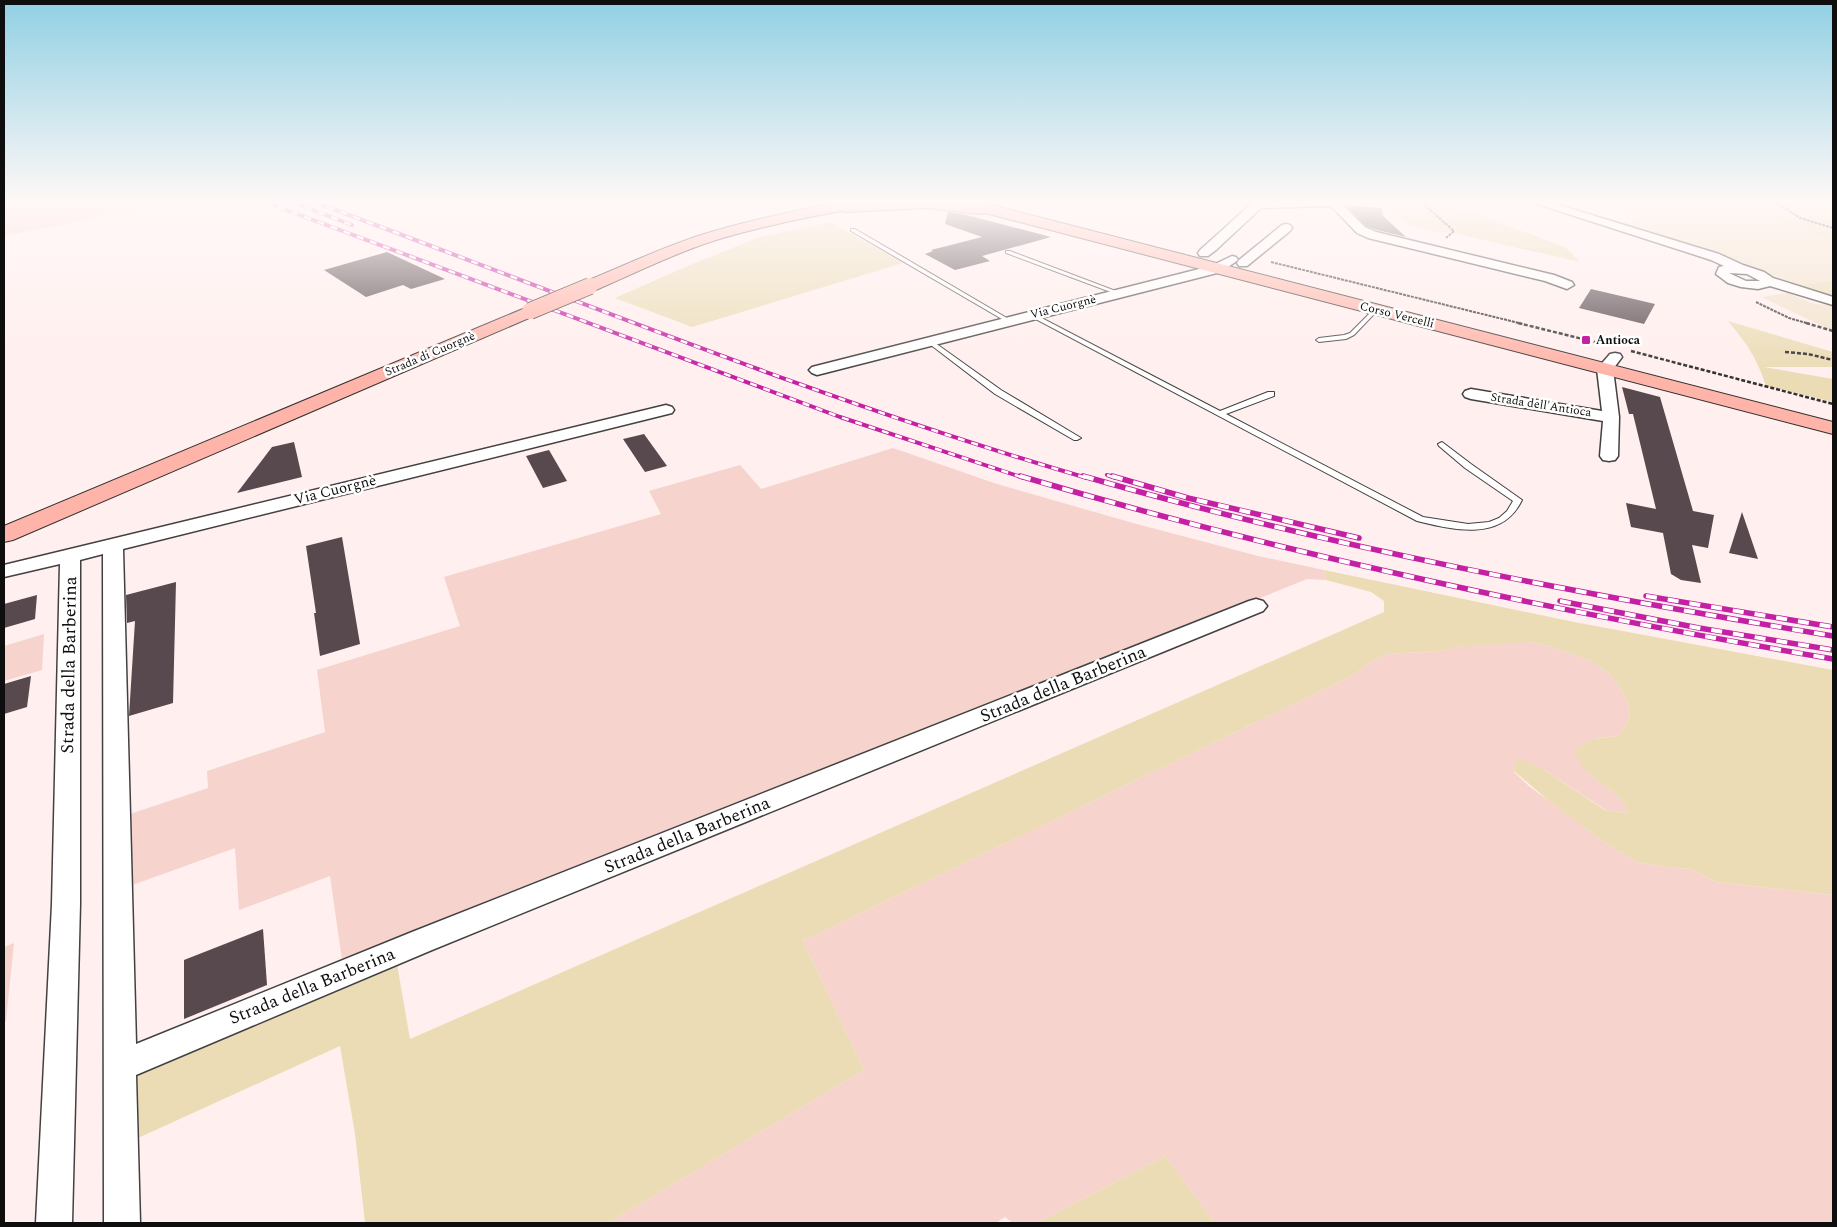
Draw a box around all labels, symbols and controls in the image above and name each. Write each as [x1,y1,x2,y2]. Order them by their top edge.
street label: Via Cuorgnè [1028,290,1098,324]
street label: Corso Vercelli [1358,297,1436,333]
street label: Strada di Cuorgnè [382,326,478,382]
place label: Antioca [1596,331,1641,350]
marker: Antioca [1580,334,1592,346]
street label: Strada dell'Antioca [1489,388,1593,422]
street label: Via Cuorgnè [291,469,379,511]
street label: Strada della Barberina [54,576,84,754]
street label: Strada della Barberina [976,638,1150,730]
street label: Strada della Barberina [600,789,774,881]
street label: Strada della Barberina [225,940,399,1032]

